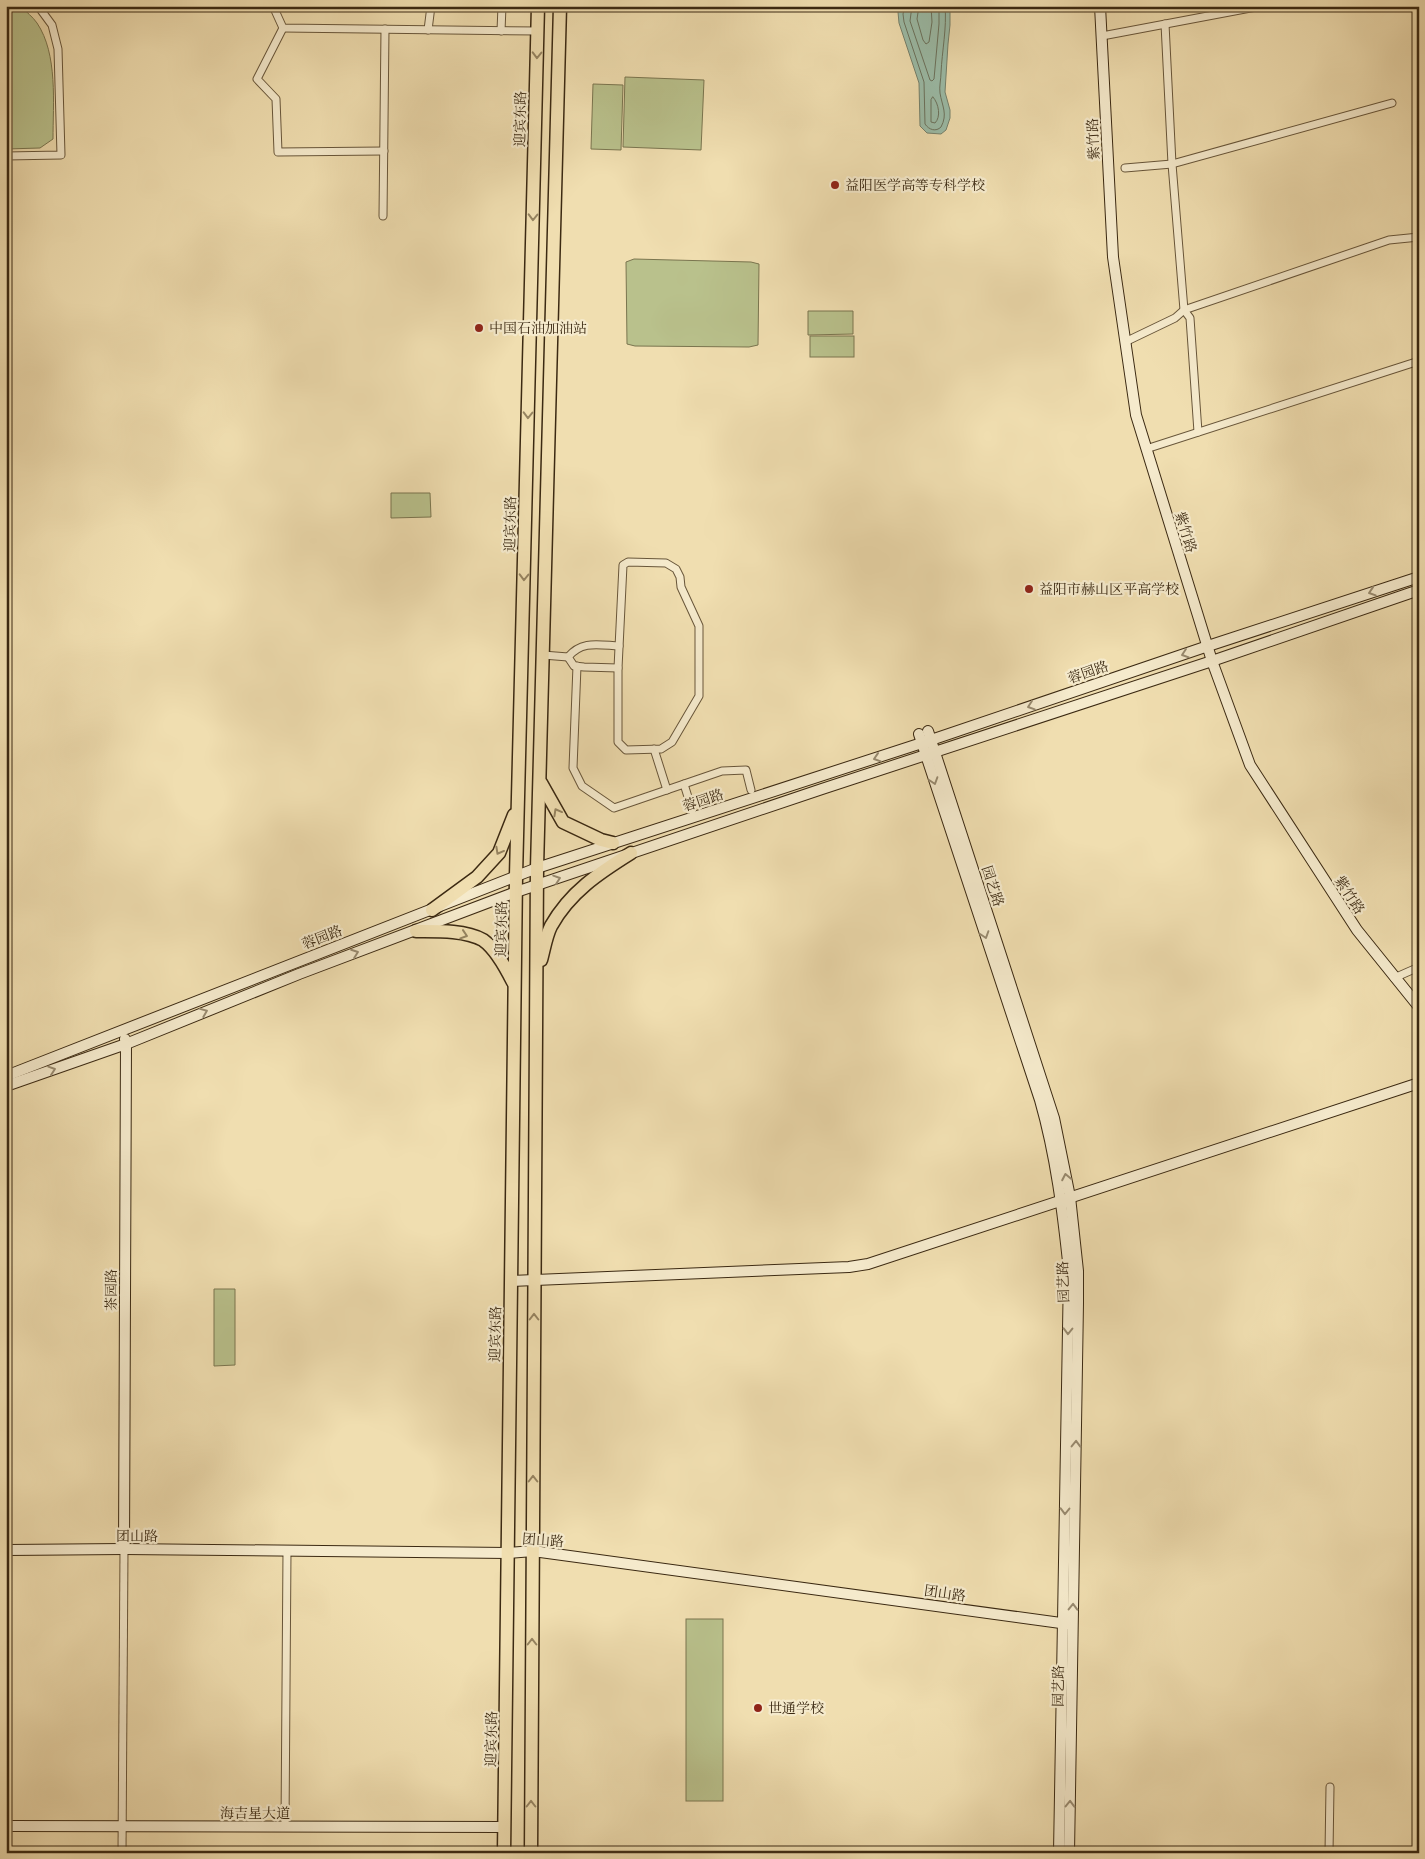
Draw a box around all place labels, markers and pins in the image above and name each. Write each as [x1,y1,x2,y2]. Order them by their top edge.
place label: 益阳医学高等专科学校 [845,177,985,194]
marker: 益阳医学高等专科学校 [829,179,841,191]
place label: 中国石油加油站 [489,320,587,337]
marker: 中国石油加油站 [473,322,485,334]
place label: 益阳市赫山区平高学校 [1039,581,1179,598]
marker: 益阳市赫山区平高学校 [1023,583,1035,595]
place label: 世通学校 [768,1700,824,1717]
marker: 世通学校 [752,1702,764,1714]

